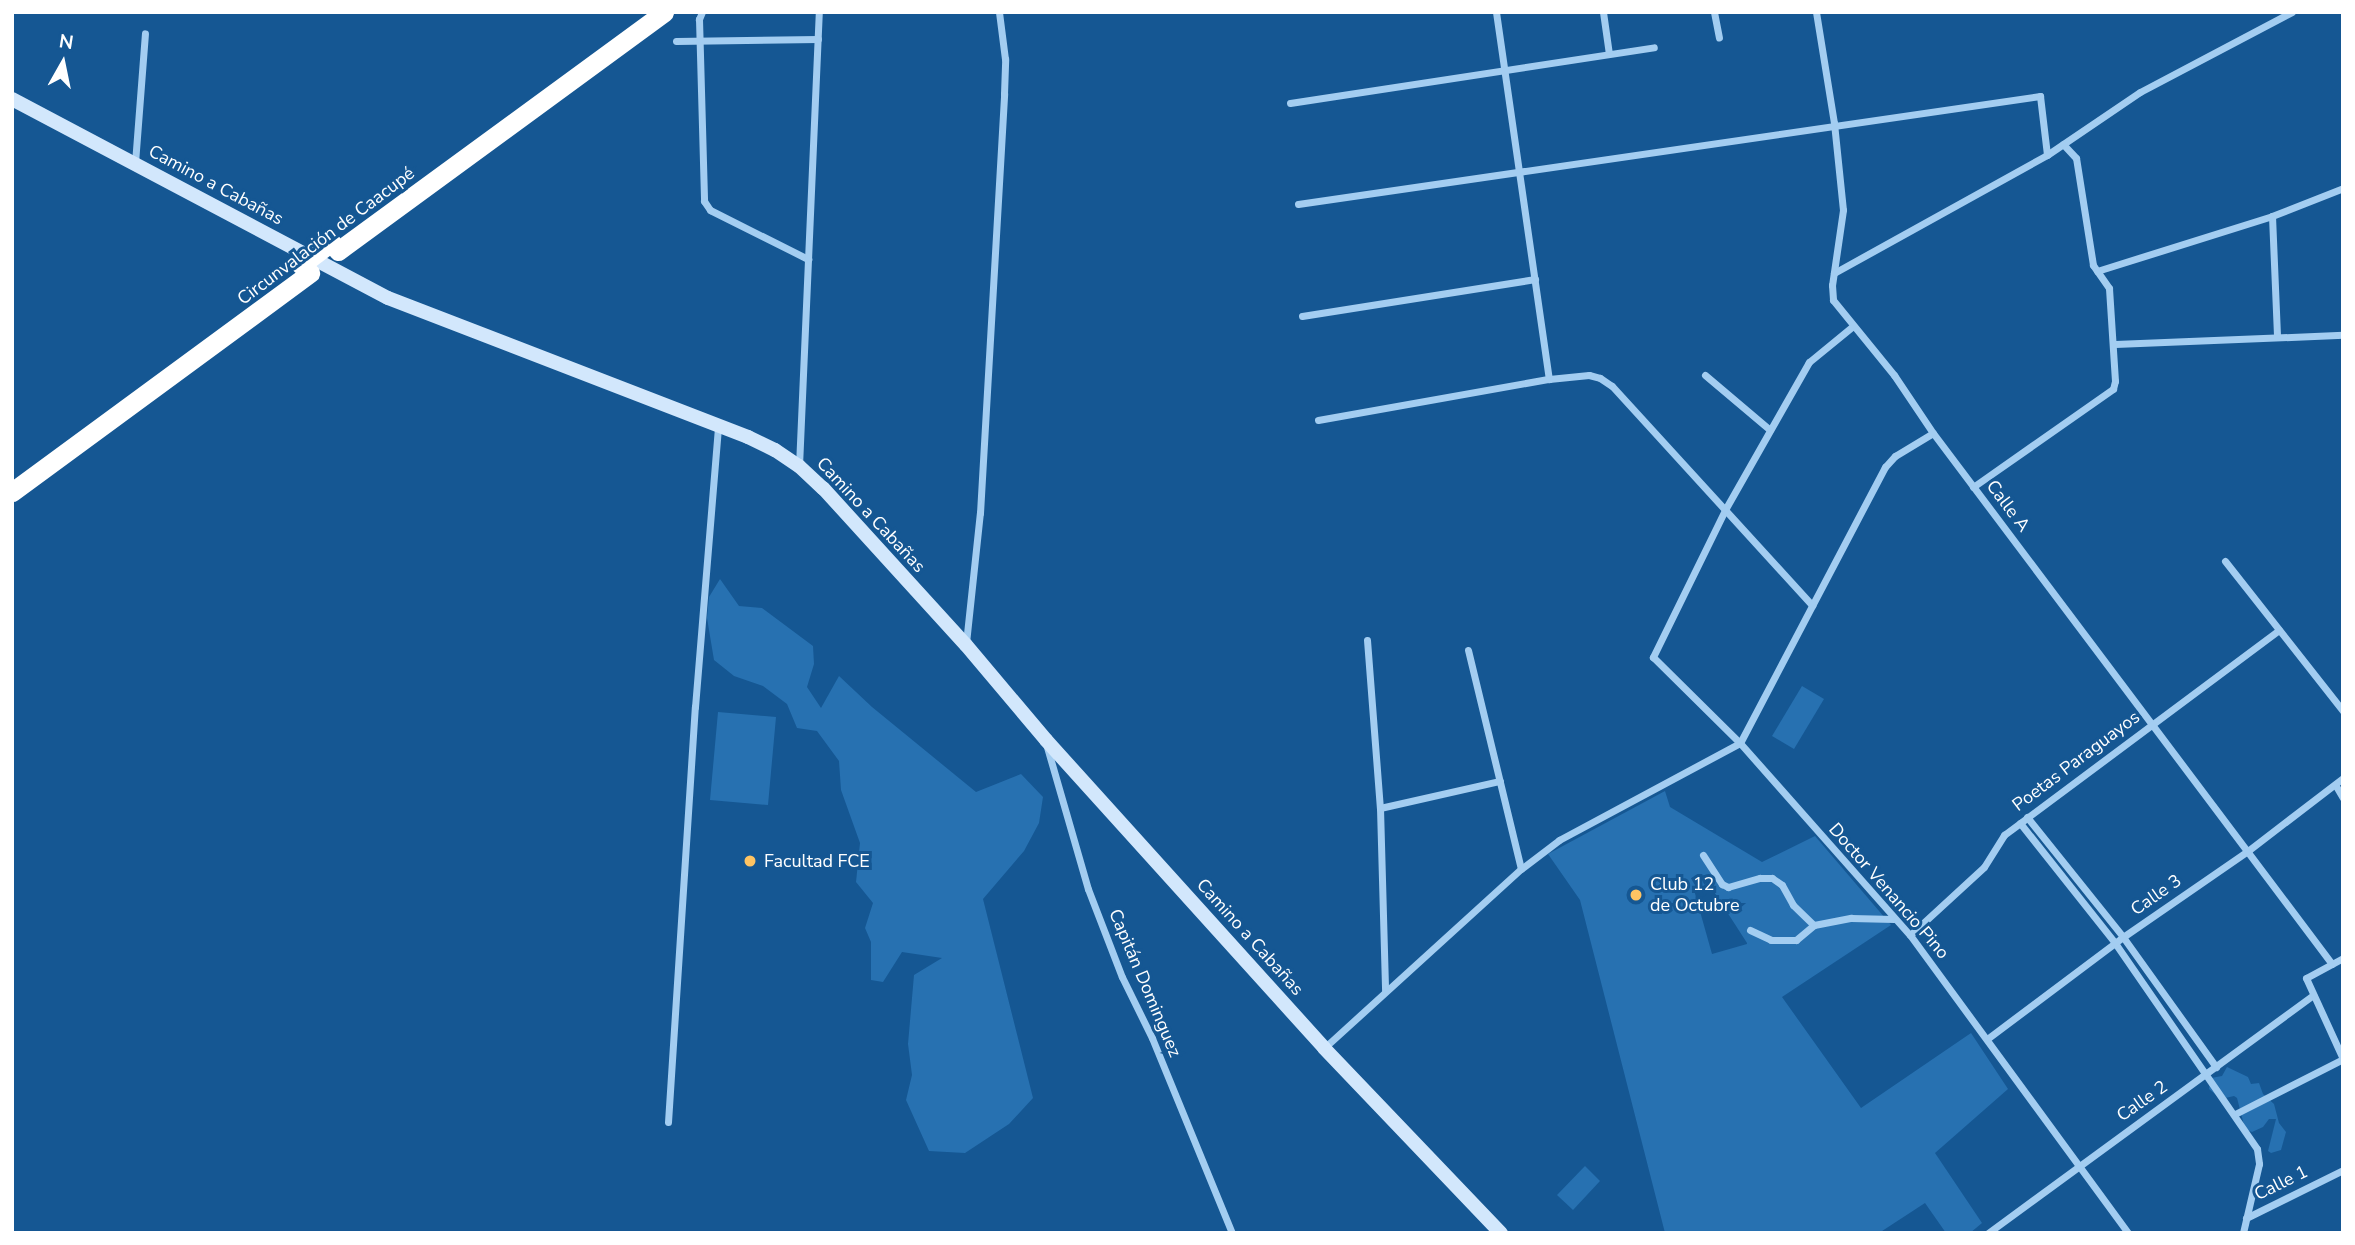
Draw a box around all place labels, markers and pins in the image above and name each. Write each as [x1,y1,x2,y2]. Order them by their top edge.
place label: Facultad FCE [764,850,870,872]
marker: Facultad FCE [742,853,758,869]
place label: Club 12 de Octubre [1650,874,1740,917]
marker: Club 12 de Octubre [1628,887,1644,903]

